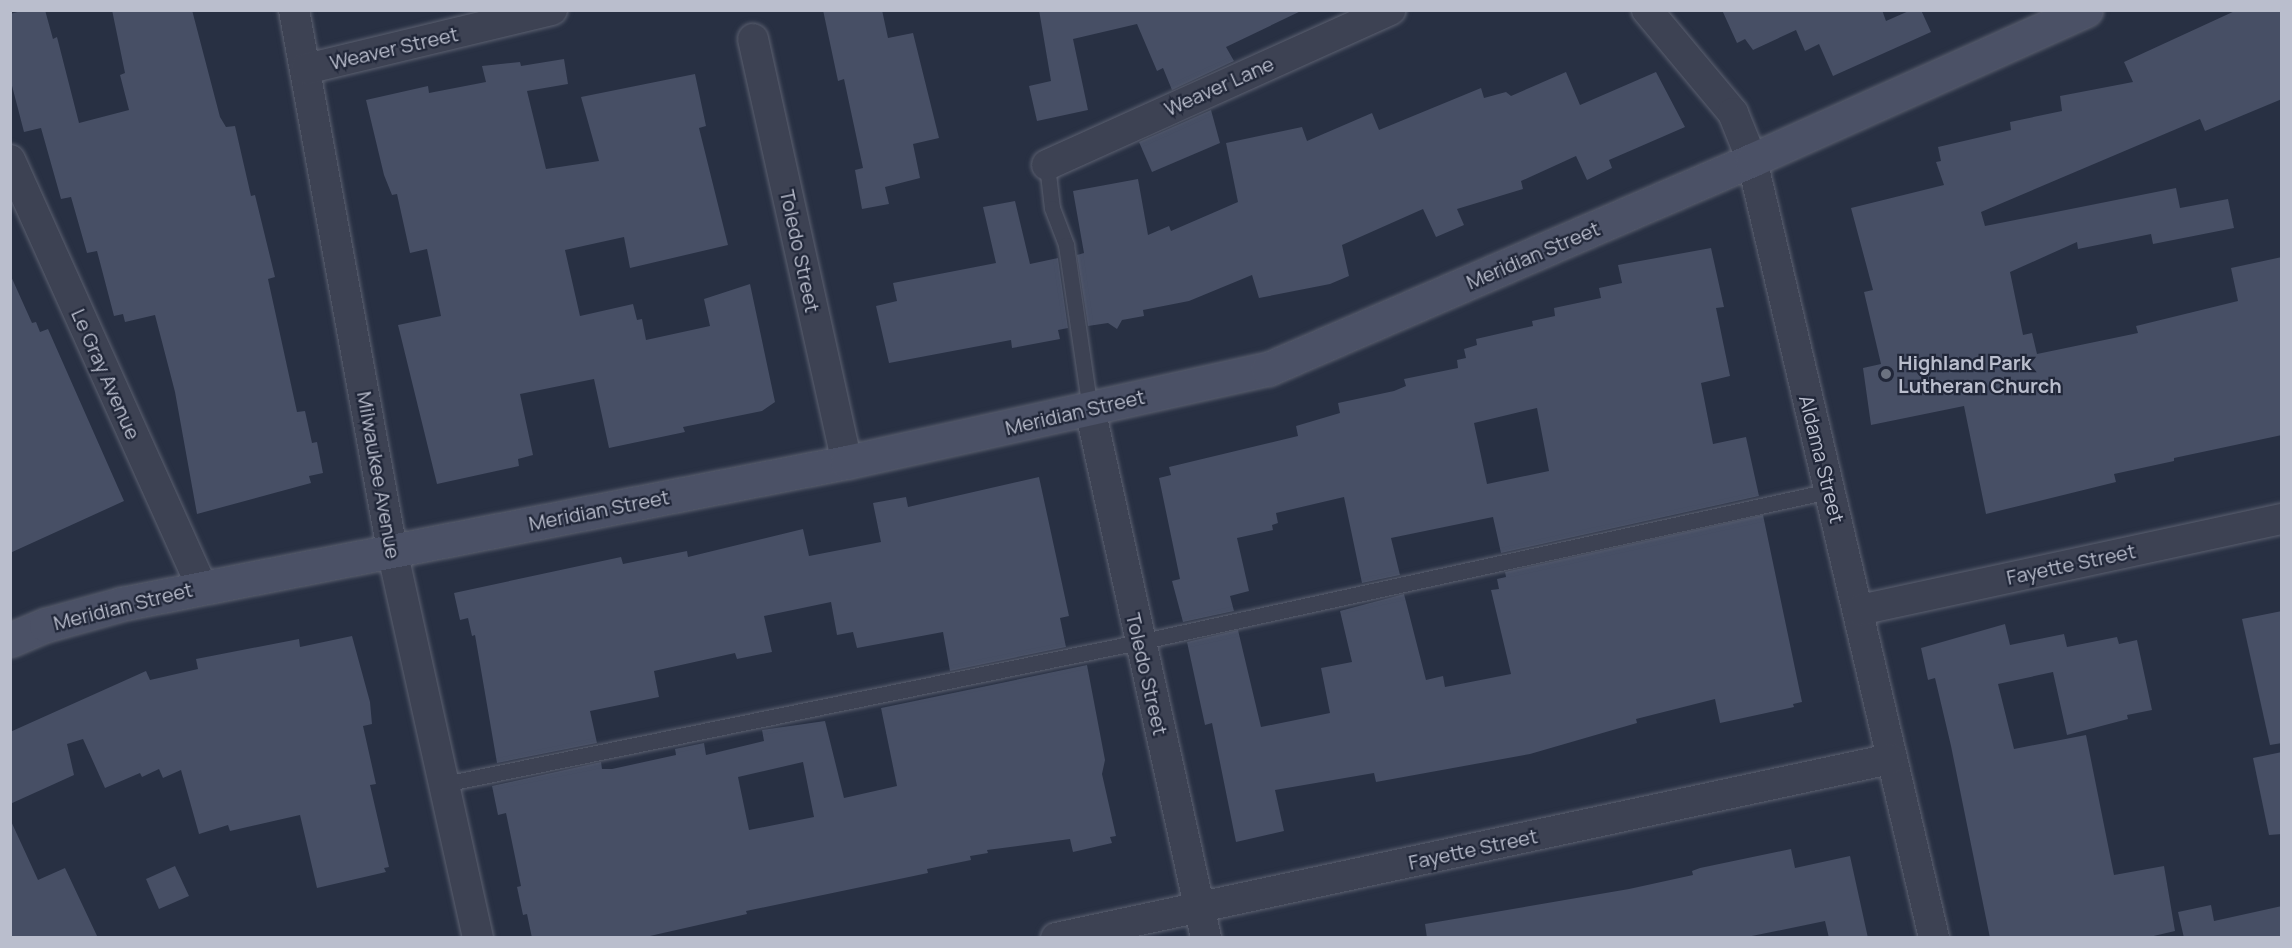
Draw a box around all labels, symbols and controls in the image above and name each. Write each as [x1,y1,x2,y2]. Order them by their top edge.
street label: Weaver Street [327,22,461,74]
street label: Weaver Lane [1161,51,1277,121]
street label: Toledo Street [775,187,825,315]
street label: Meridian Street [1463,216,1603,294]
street label: Le Gray Avenue [66,305,146,443]
place label: Highland Park Lutheran Church [1898,350,2062,397]
marker: Highland Park Lutheran Church [1879,367,1893,381]
street label: Meridian Street [1003,384,1147,440]
street label: Milwaukee Avenue [352,389,406,561]
street label: Aldama Street [1794,392,1850,526]
street label: Meridian Street [527,485,671,535]
street label: Fayette Street [2004,539,2138,589]
street label: Meridian Street [51,577,195,635]
street label: Toledo Street [1121,610,1173,738]
street label: Fayette Street [1406,824,1540,874]

